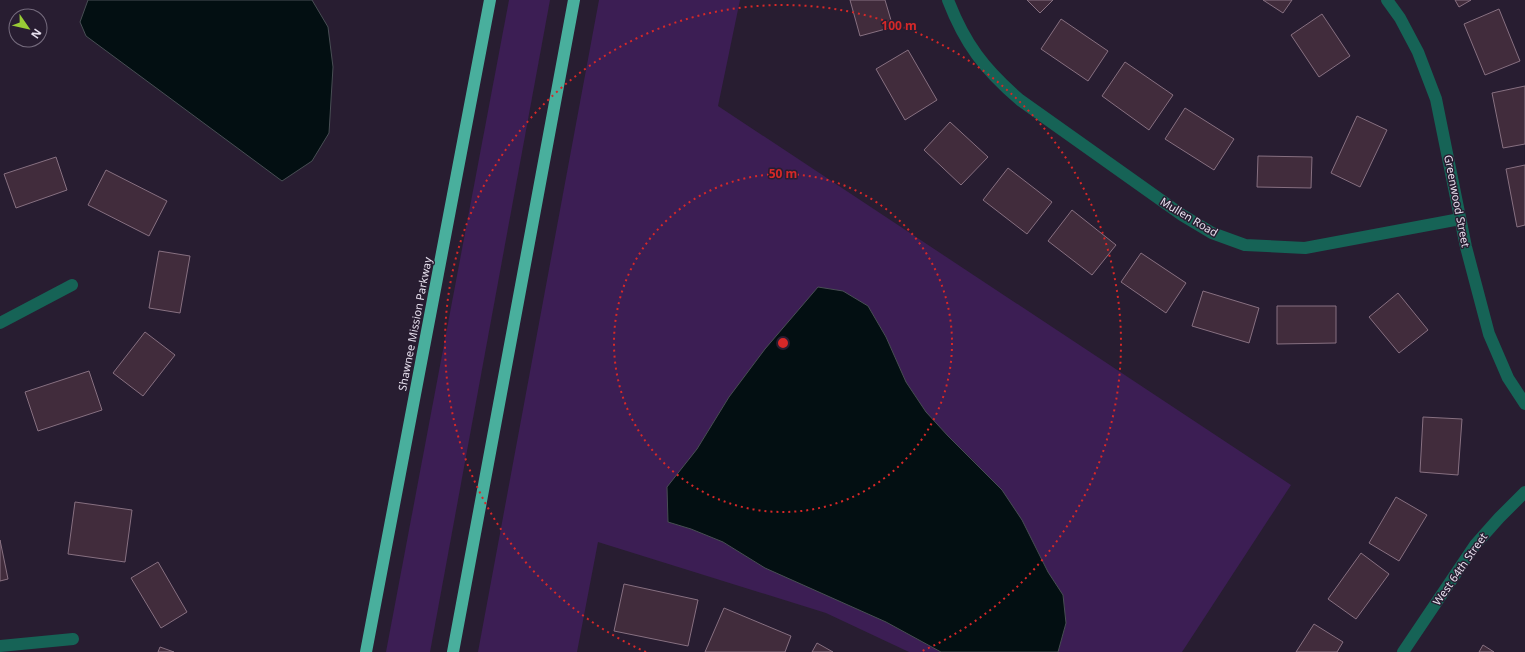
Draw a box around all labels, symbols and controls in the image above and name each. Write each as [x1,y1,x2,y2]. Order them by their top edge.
north arrow [8,8,48,48]
text: 100 m [881,17,917,34]
text: N [28,26,45,42]
street label: Greenwood Street [1441,153,1474,248]
text: 50 m [769,165,797,182]
street label: Mullen Road [1158,193,1221,240]
street label: Shawnee Mission Parkway [394,255,435,392]
centre of rings [776,336,790,350]
street label: West 64th Street [1429,529,1490,608]

